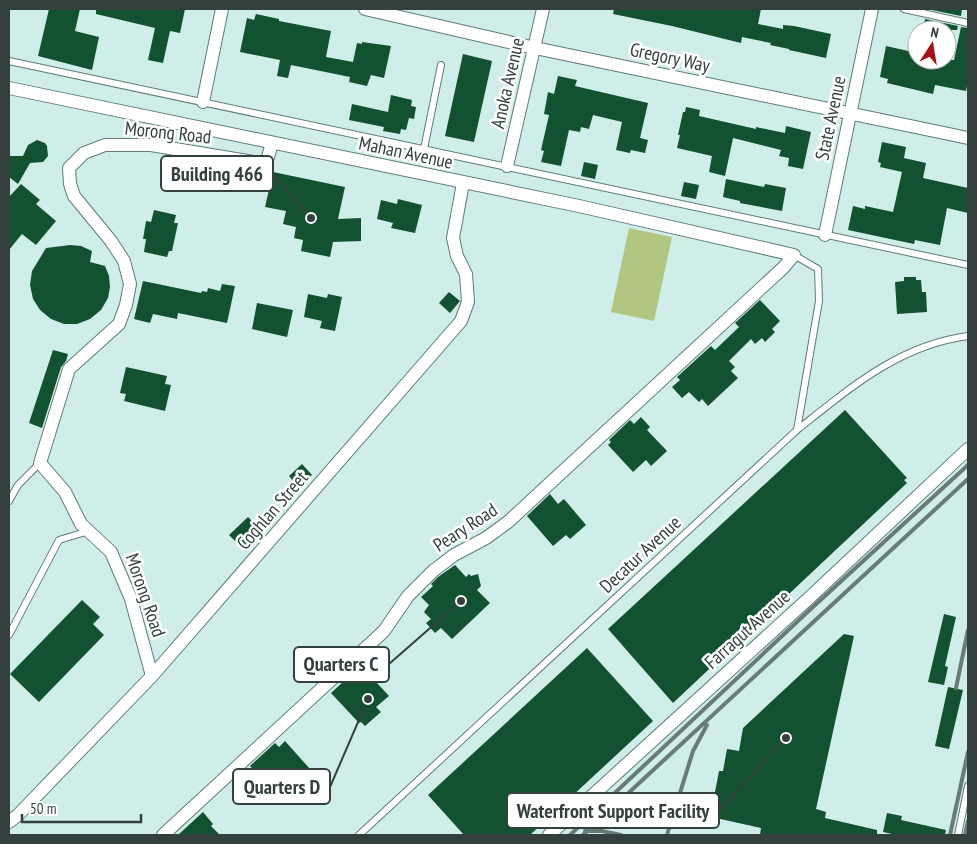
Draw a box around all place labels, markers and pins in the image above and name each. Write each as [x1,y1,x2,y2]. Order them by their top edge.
callout: Building 466 [161,156,273,191]
callout: Quarters C [294,647,389,682]
callout: Quarters D [233,769,330,804]
callout: Waterfront Support Facility [507,793,719,828]

